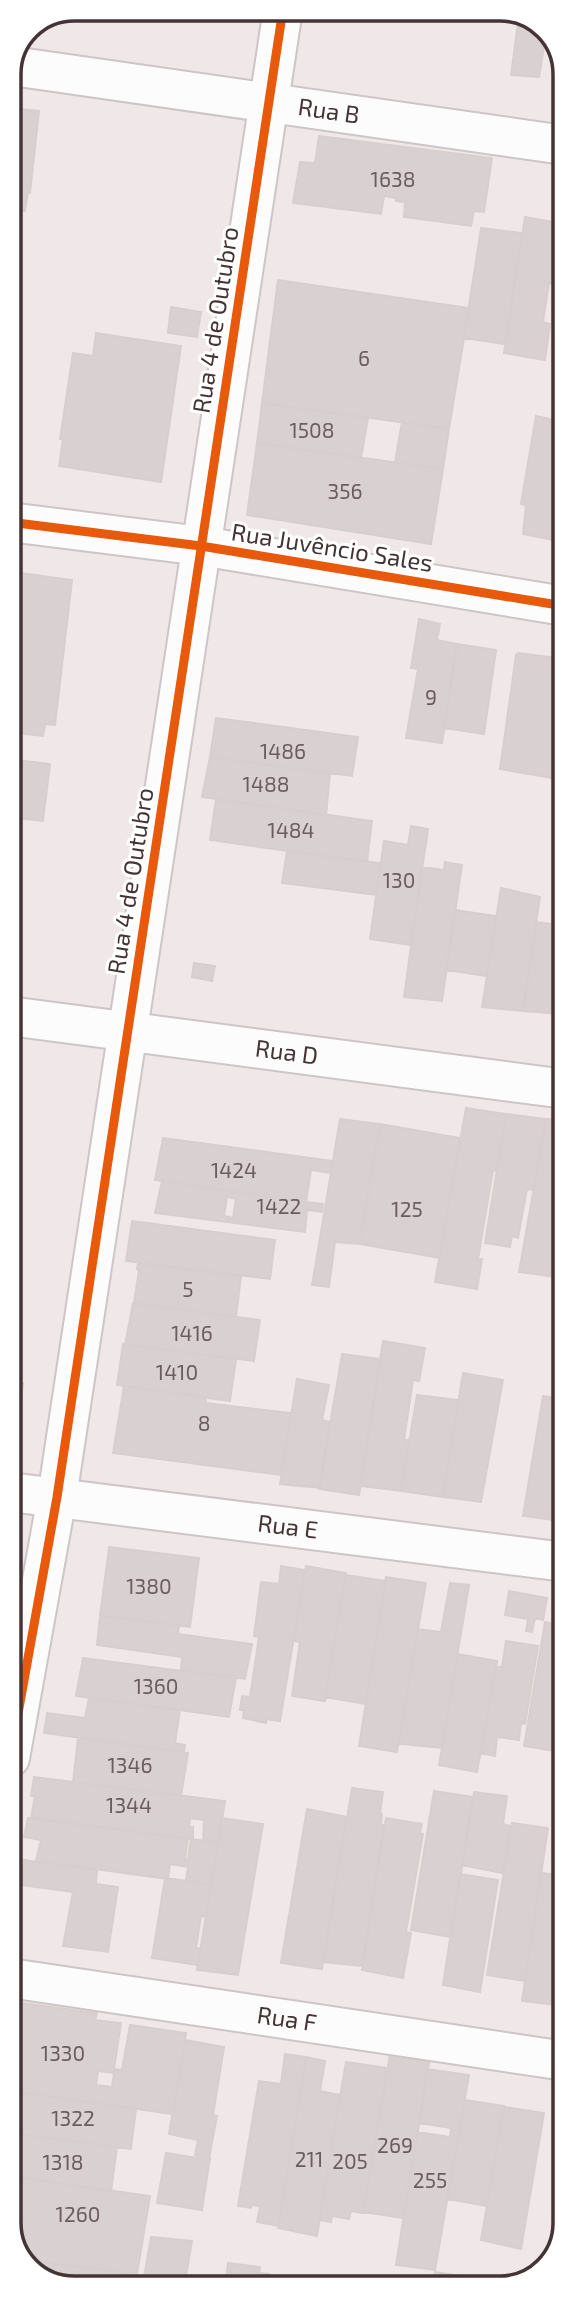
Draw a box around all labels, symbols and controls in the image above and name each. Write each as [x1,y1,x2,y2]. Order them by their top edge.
street label: Rua B [296,91,362,129]
house number: 1638 [371,166,415,191]
street label: Rua 4 de Outubro [185,225,244,415]
house number: 6 [358,345,370,370]
house number: 1508 [289,417,335,442]
house number: 356 [328,478,362,503]
street label: Rua Juvêncio Sales [230,516,435,577]
house number: 9 [425,684,437,709]
house number: 1486 [260,738,306,763]
house number: 1488 [243,771,289,796]
street label: Rua 4 de Outubro [100,786,159,976]
house number: 1484 [268,817,314,842]
house number: 130 [383,867,415,892]
street label: Rua D [254,1032,320,1069]
house number: 1424 [211,1157,257,1182]
house number: 1422 [257,1193,301,1218]
house number: 125 [391,1196,423,1221]
house number: 5 [182,1276,194,1301]
house number: 1416 [171,1320,213,1345]
house number: 1410 [156,1359,198,1384]
house number: 8 [198,1410,210,1435]
street label: Rua E [256,1507,320,1544]
house number: 1380 [126,1573,172,1598]
house number: 1360 [134,1673,178,1698]
house number: 1346 [108,1752,152,1777]
house number: 1344 [106,1792,152,1817]
street label: Rua F [255,1999,319,2037]
house number: 1330 [41,2040,85,2065]
house number: 1322 [51,2105,95,2130]
house number: 269 [377,2132,413,2157]
house number: 211 [295,2146,323,2171]
house number: 205 [332,2148,368,2173]
house number: 1318 [42,2149,84,2174]
house number: 255 [413,2167,447,2192]
house number: 1260 [56,2201,100,2226]

